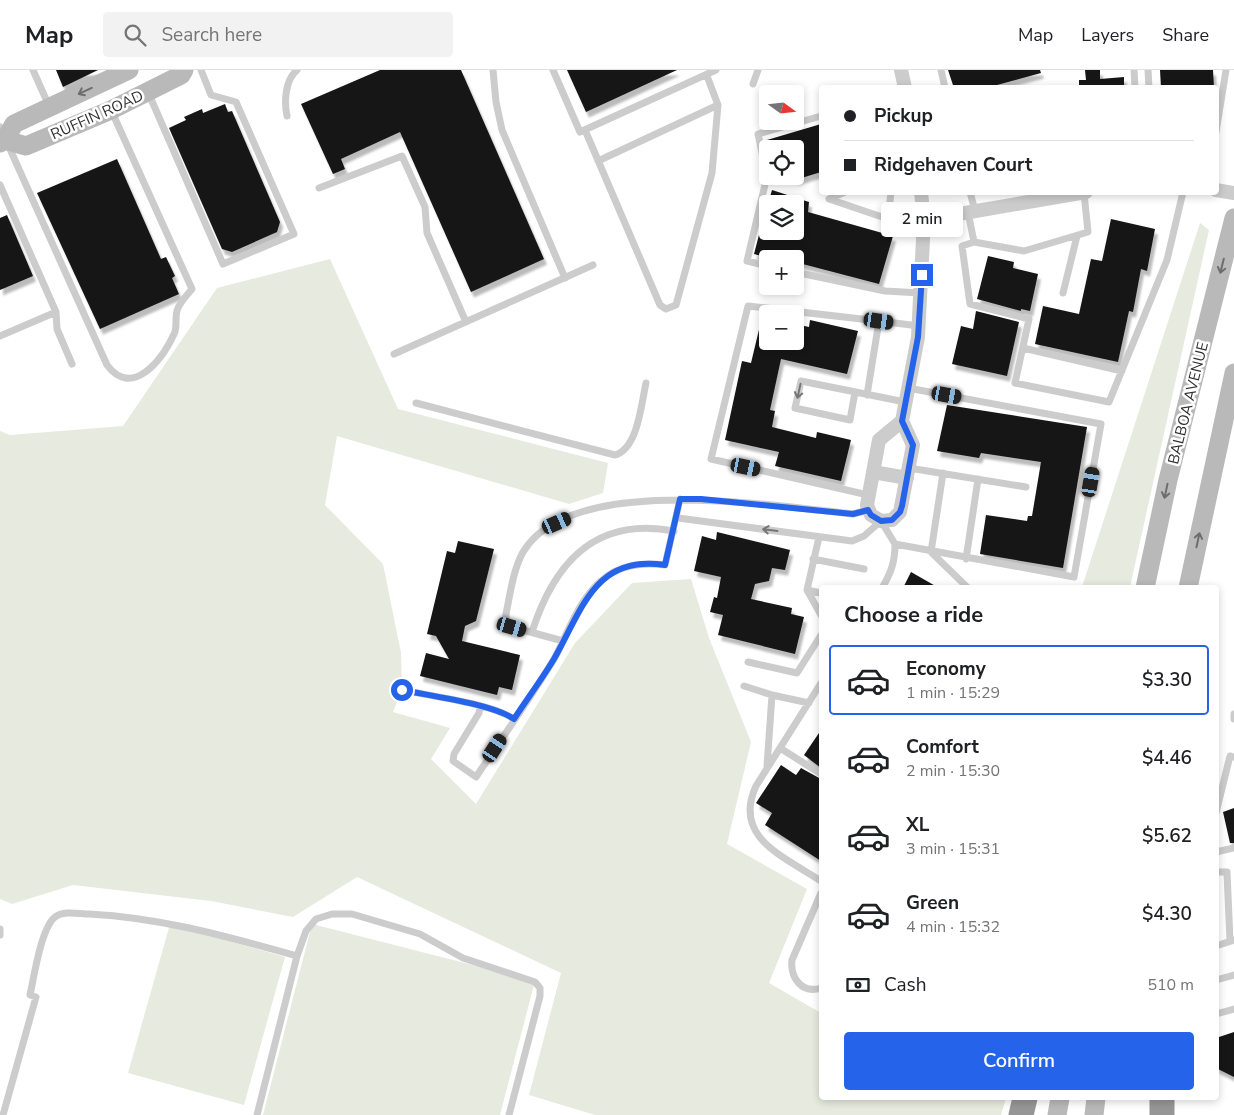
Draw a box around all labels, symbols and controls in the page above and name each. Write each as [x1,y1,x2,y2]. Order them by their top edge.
search box [103,12,453,57]
text: Map [25,19,73,51]
icon: search [121,21,149,49]
text: Search here [161,22,262,48]
text: Map [1018,23,1053,47]
text: Layers [1081,23,1134,47]
text: Share [1162,23,1209,47]
north arrow [759,85,804,130]
map controls [759,85,804,350]
street label: RUFFIN ROAD [47,86,147,144]
one-way arrow [78,86,93,96]
text: Pickup [874,103,933,129]
button: locate [759,140,804,185]
text: Ridgehaven Court [874,152,1032,178]
button: layers [759,195,804,240]
callout: 2 min [881,202,963,238]
text: 2 min [902,208,942,230]
button: + [759,250,804,295]
one-way arrow [1217,257,1226,273]
route end [911,264,933,286]
button: − [759,305,804,350]
car [863,311,894,331]
street label: BALBOA AVENUE [1163,340,1213,466]
one-way arrow [794,383,803,399]
car [930,385,963,405]
car [729,457,762,477]
car [1081,466,1100,498]
one-way arrow [1161,483,1170,499]
car [540,510,573,536]
one-way arrow [763,525,779,535]
one-way arrow [1194,532,1203,548]
text: Choose a ride [844,600,983,630]
car [495,616,528,638]
text: Economy [906,656,986,682]
icon: car [846,658,891,703]
text: $3.30 [1142,667,1192,693]
route start [391,679,413,701]
text: 1 min · 15:29 [906,682,1000,704]
car [480,731,509,765]
text: Comfort [906,734,979,760]
icon: car [846,736,891,781]
text: $4.46 [1142,745,1192,771]
text: 2 min · 15:30 [906,760,1000,782]
text: XL [906,812,929,838]
icon: car [846,814,891,859]
text: $5.62 [1142,823,1192,849]
text: 3 min · 15:31 [906,838,1000,860]
text: Green [906,890,959,916]
icon: car [846,892,891,937]
text: $4.30 [1142,901,1192,927]
text: 4 min · 15:32 [906,916,1000,938]
icon: cash [844,971,872,999]
text: Cash [884,972,926,998]
text: 510 m [1147,974,1194,996]
button: Confirm [844,1032,1194,1090]

